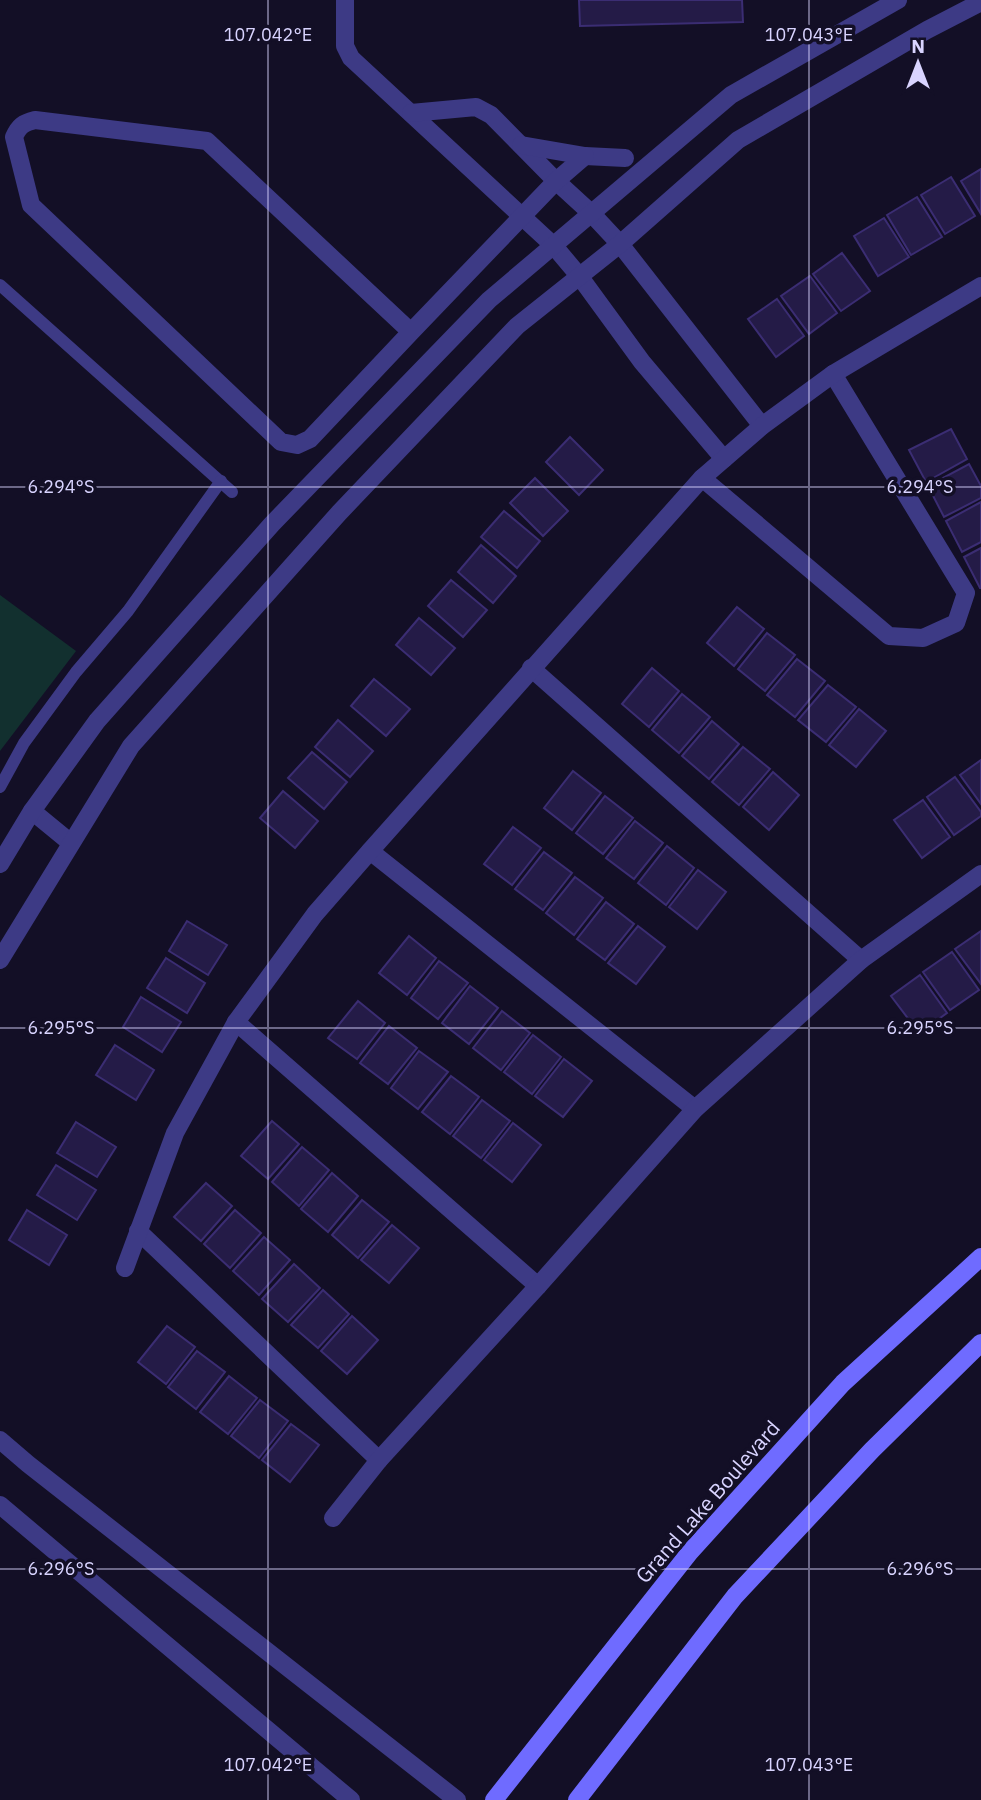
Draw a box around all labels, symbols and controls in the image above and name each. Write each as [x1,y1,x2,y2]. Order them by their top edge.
text: 107.042°E [224,23,312,46]
text: 107.043°E [765,23,853,46]
north arrow [883,28,953,98]
text: N [911,34,925,58]
text: 6.294°S [28,475,94,498]
text: 6.294°S [887,475,953,498]
text: 6.295°S [28,1016,94,1039]
text: 6.295°S [887,1016,953,1039]
street label: Grand Lake Boulevard [629,1414,786,1589]
text: 6.296°S [28,1557,94,1580]
text: 6.296°S [887,1557,953,1580]
text: 107.042°E [224,1753,312,1776]
text: 107.043°E [765,1753,853,1776]

